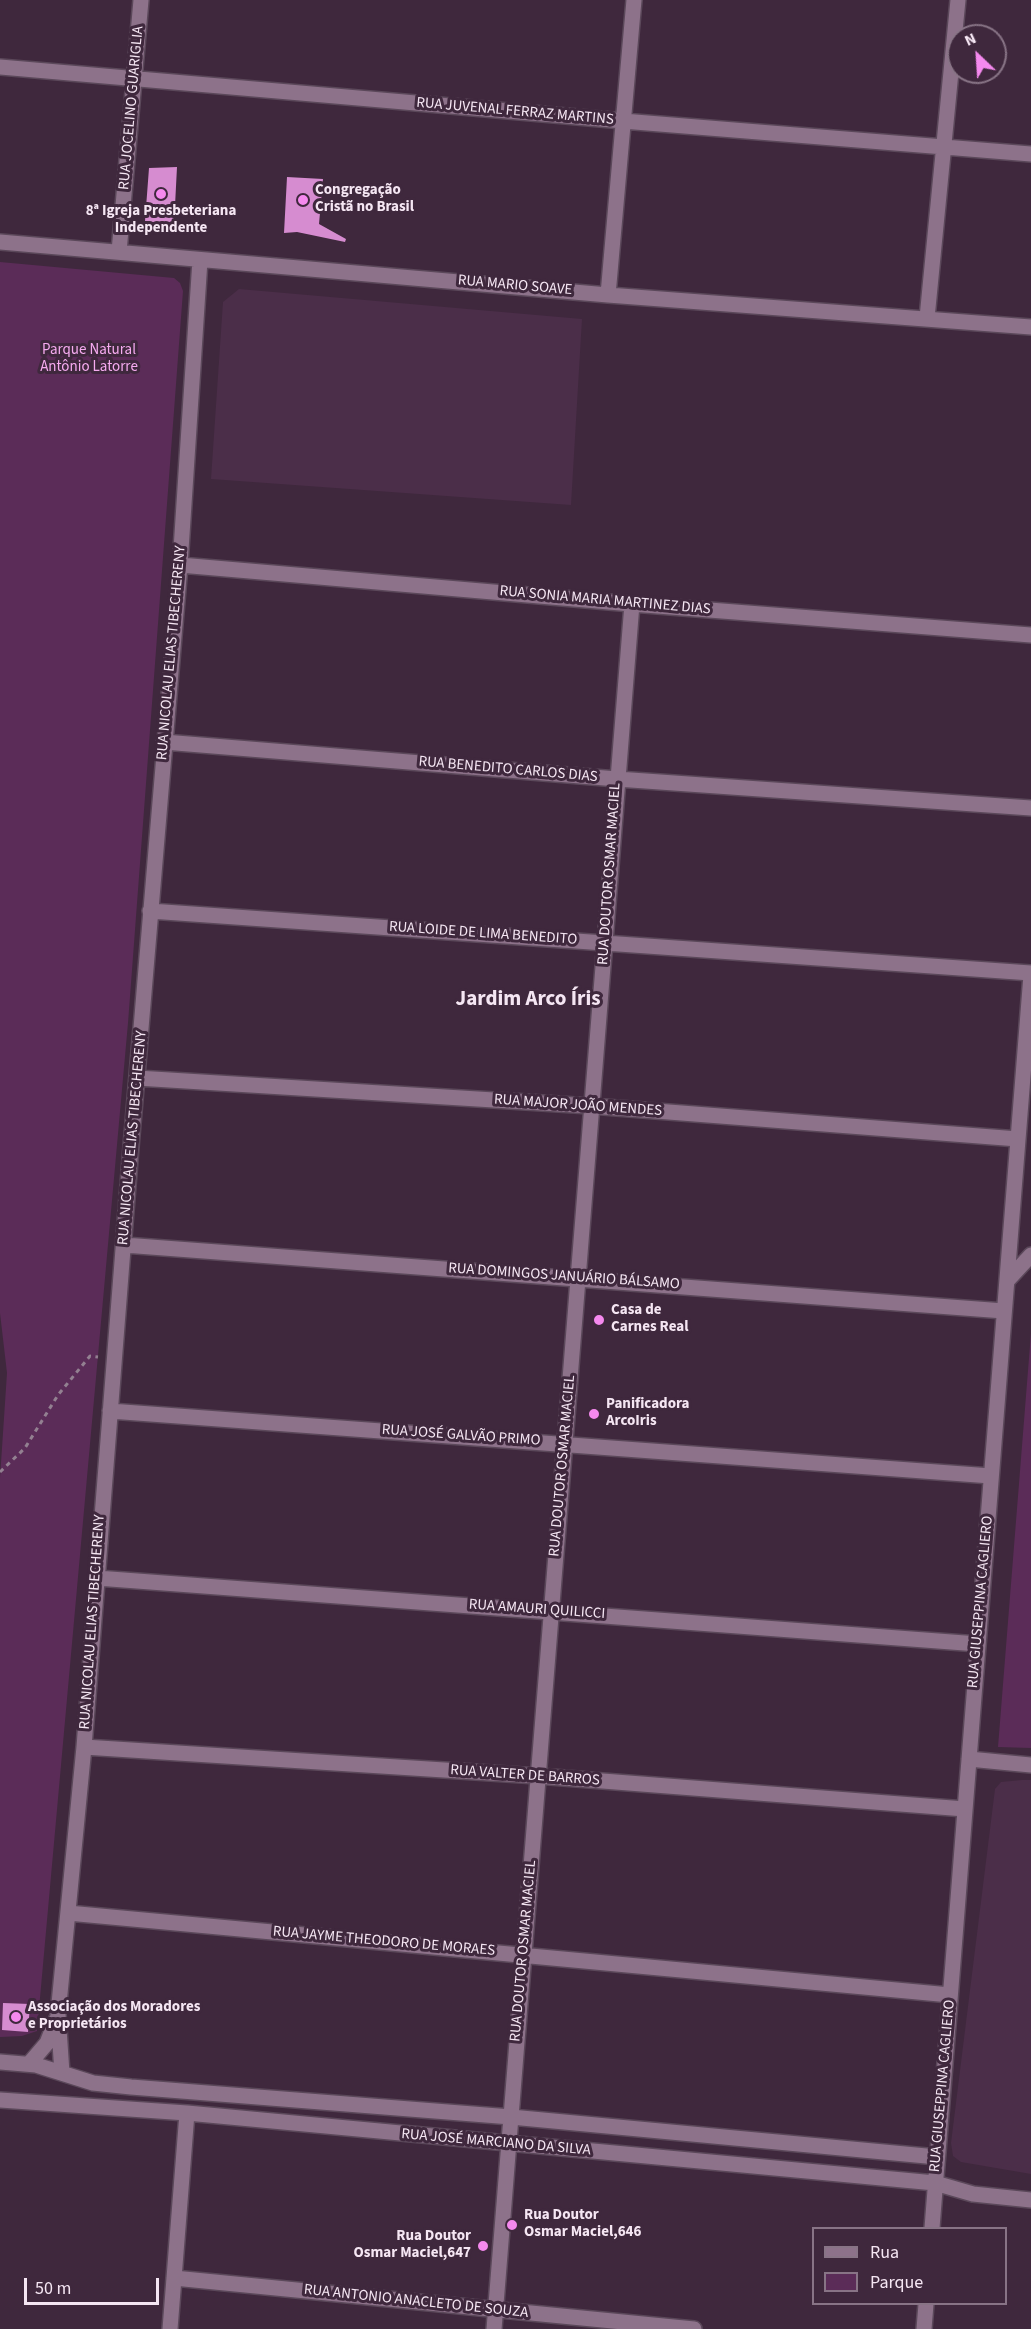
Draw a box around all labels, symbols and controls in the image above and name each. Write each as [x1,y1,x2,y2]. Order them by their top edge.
north arrow [947,24,1007,84]
street label: RUA JOCELINO GUARIGLIA [116,25,148,191]
text: N [961,27,980,52]
street label: RUA JUVENAL FERRAZ MARTINS [415,94,615,130]
place label: Congregação Cristã no Brasil [315,182,414,217]
marker: 8ª Igreja Presbeteriana Independente [154,187,168,201]
marker: Congregação Cristã no Brasil [296,193,310,207]
place label: 8ª Igreja Presbeteriana Independente [86,203,236,238]
street label: RUA MARIO SOAVE [457,272,573,300]
park label: Parque Natural Antônio Latorre [40,342,138,377]
street label: RUA NICOLAU ELIAS TIBECHERENY [154,545,190,761]
street label: RUA SONIA MARIA MARTINEZ DIAS [499,583,711,619]
street label: RUA BENEDITO CARLOS DIAS [418,753,598,787]
street label: RUA DOUTOR OSMAR MACIEL [595,782,625,966]
street label: RUA LOIDE DE LIMA BENEDITO [388,918,578,950]
district label: Jardim Arco Íris [456,987,600,1013]
street label: RUA NICOLAU ELIAS TIBECHERENY [115,1030,151,1246]
street label: RUA MAJOR JOÃO MENDES [493,1091,663,1121]
street label: RUA DOMINGOS JANUÁRIO BÁLSAMO [448,1260,680,1294]
place label: Casa de Carnes Real [611,1302,688,1337]
marker: Casa de Carnes Real [592,1313,606,1327]
street label: RUA DOUTOR OSMAR MACIEL [546,1374,580,1558]
place label: Panificadora ArcoIris [606,1396,689,1431]
marker: Panificadora ArcoIris [587,1407,601,1421]
street label: RUA JOSÉ GALVÃO PRIMO [381,1421,541,1451]
street label: RUA NICOLAU ELIAS TIBECHERENY [77,1514,109,1730]
street label: RUA GIUSEPPINA CAGLIERO [964,1515,998,1689]
street label: RUA AMAURI QUILICCI [468,1596,606,1624]
street label: RUA VALTER DE BARROS [450,1762,600,1790]
street label: RUA DOUTOR OSMAR MACIEL [507,1859,541,2043]
street label: RUA JAYME THEODORO DE MORAES [272,1923,496,1961]
place label: Associação dos Moradores e Proprietários [28,1999,200,2034]
street label: RUA GIUSEPPINA CAGLIERO [926,1999,960,2173]
marker: Associação dos Moradores e Proprietários [9,2010,23,2024]
street label: RUA JOSÉ MARCIANO DA SILVA [401,2126,591,2160]
place label: Rua Doutor Osmar Maciel,646 [524,2207,641,2242]
marker: Rua Doutor Osmar Maciel,646 [505,2218,519,2232]
legend [812,2227,1007,2305]
place label: Rua Doutor Osmar Maciel,647 [354,2228,471,2263]
marker: Rua Doutor Osmar Maciel,647 [476,2239,490,2253]
text: Rua [870,2240,899,2265]
scale bar [27,2266,162,2304]
text: Parque [870,2270,923,2295]
text: 50 m [35,2276,71,2301]
street label: RUA ANTONIO ANACLETO DE SOUZA [303,2281,529,2323]

